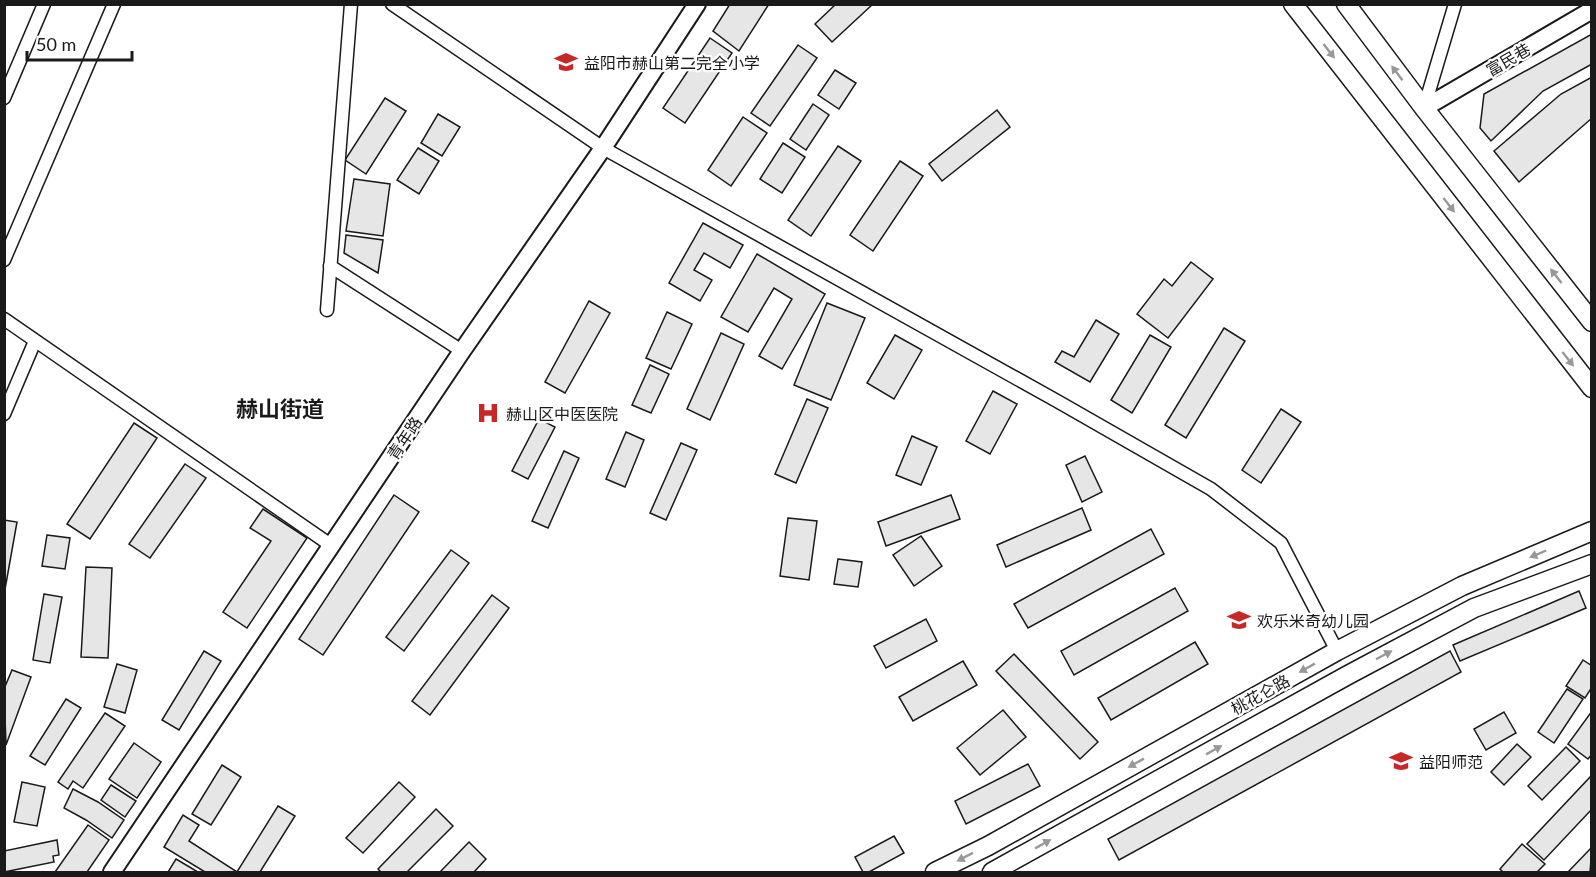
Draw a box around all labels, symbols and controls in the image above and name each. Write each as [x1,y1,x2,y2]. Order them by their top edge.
scale bar [27,24,132,62]
text: 50 m [36,33,76,55]
street label: 富民巷 [1482,39,1534,79]
one-way arrow [1323,42,1335,58]
school or university icon: 益阳市赫山第二完全小学 [553,49,579,75]
place label: 益阳市赫山第二完全小学 [584,53,760,72]
one-way arrow [1392,65,1404,80]
one-way arrow [1442,197,1454,212]
one-way arrow [1550,269,1562,284]
one-way arrow [1562,351,1574,366]
district label: 赫山街道 [236,395,324,422]
hospital icon: 赫山区中医医院 [475,400,501,426]
place label: 赫山区中医医院 [506,404,618,423]
street label: 青年路 [383,413,425,463]
one-way arrow [1528,549,1546,559]
school or university icon: 欢乐米奇幼儿园 [1226,607,1252,633]
place label: 欢乐米奇幼儿园 [1257,611,1369,630]
one-way arrow [1376,651,1393,660]
one-way arrow [1298,663,1315,673]
street label: 桃花仑路 [1227,670,1293,718]
one-way arrow [1205,745,1222,755]
school or university icon: 益阳师范 [1388,748,1414,774]
place label: 益阳师范 [1419,752,1483,771]
one-way arrow [1127,758,1144,768]
one-way arrow [1035,839,1052,849]
one-way arrow [957,853,974,862]

